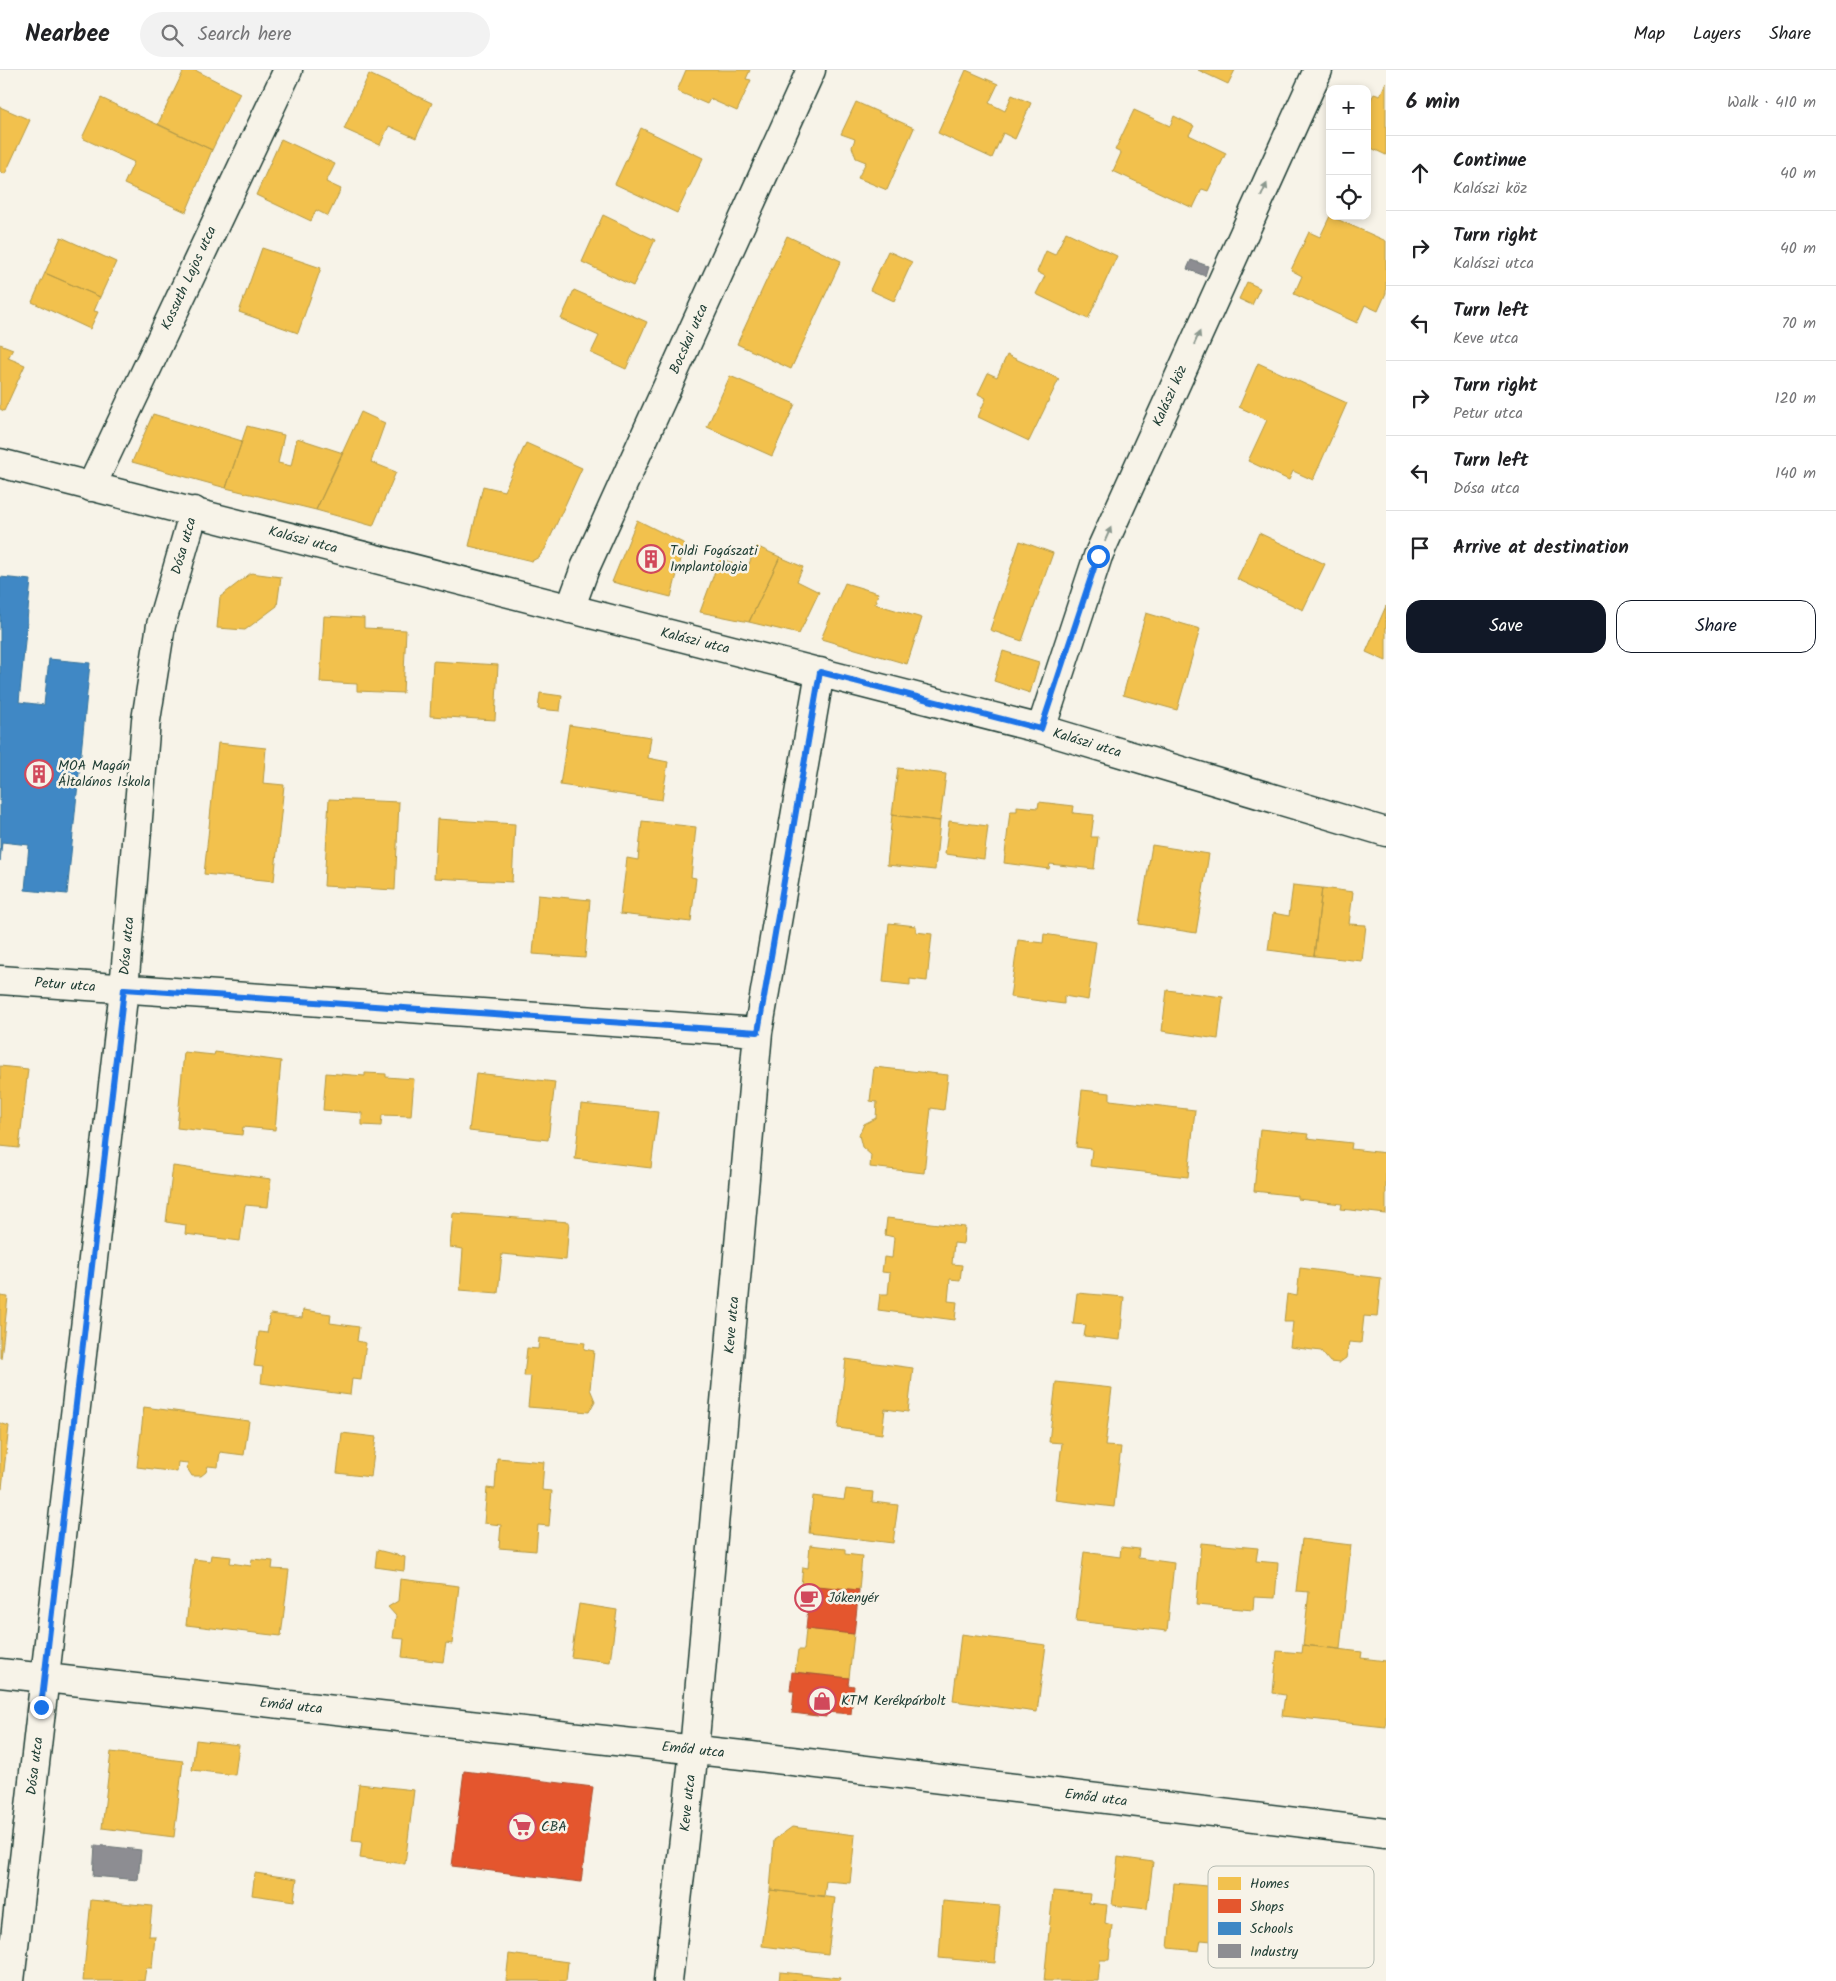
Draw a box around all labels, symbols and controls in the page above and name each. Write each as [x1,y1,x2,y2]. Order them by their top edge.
search box [140,12,490,57]
text: Nearbee [25,15,110,54]
text: Search here [198,20,292,50]
text: Map [1634,20,1665,49]
text: Layers [1693,20,1741,49]
text: Share [1769,20,1811,49]
icon: search [158,21,186,49]
map controls [1326,85,1371,220]
button: + [1326,85,1371,130]
text: 6 min [1406,86,1460,119]
text: Walk · 410 m [1727,90,1816,115]
button: − [1326,130,1371,175]
text: Continue [1453,146,1526,176]
icon: ahead [1406,159,1434,187]
text: 40 m [1780,161,1816,186]
button: locate [1326,175,1371,220]
text: Kalászi köz [1453,176,1527,201]
one-way arrow [1260,183,1268,197]
text: Turn right [1453,221,1538,251]
street label: Kossuth Lajos utca [155,222,223,334]
icon: right [1406,234,1434,262]
text: 40 m [1780,236,1816,261]
text: Kalászi utca [1453,251,1534,276]
text: Turn left [1453,296,1528,326]
street label: Bocskai utca [664,301,714,377]
icon: left [1406,309,1434,337]
text: 70 m [1781,311,1816,336]
text: Keve utca [1453,326,1519,351]
one-way arrow [1193,331,1201,345]
street label: Kalászi köz [1147,362,1193,430]
text: Turn right [1453,371,1538,401]
icon: right [1406,384,1434,412]
text: 120 m [1775,386,1816,411]
text: Petur utca [1453,401,1523,426]
text: Turn left [1453,446,1528,476]
icon: left [1406,459,1434,487]
text: 140 m [1775,461,1816,486]
text: Dósa utca [1453,476,1520,501]
street label: Dósa utca [165,515,203,577]
street label: Kalászi utca [266,520,340,560]
one-way arrow [1104,527,1112,541]
text: Arrive at destination [1453,533,1629,563]
icon: arrive [1406,534,1434,562]
place label: Toldi Fogászati Implantologia [670,540,758,578]
building icon: Toldi Fogászati Implantologia [636,544,666,574]
route start [1087,545,1110,568]
button: Save [1406,600,1606,653]
button: Share [1616,600,1816,653]
street label: Kalászi utca [658,622,732,660]
street label: Kalászi utca [1050,722,1124,764]
place label: MOA Magán Általános Iskola [58,755,151,793]
building icon: MOA Magán Általános Iskola [24,759,54,789]
street label: Dósa utca [113,916,141,976]
street label: Petur utca [34,972,96,998]
street label: Keve utca [719,1295,745,1355]
cafe icon: Jókenyér [794,1583,824,1613]
place label: Jókenyér [828,1587,880,1609]
shop icon: KTM Kerékpárbolt [807,1686,837,1716]
place label: KTM Kerékpárbolt [841,1690,946,1712]
street label: Emőd utca [258,1692,324,1720]
route end [30,1696,53,1719]
street label: Dósa utca [21,1736,49,1796]
street label: Emőd utca [660,1736,726,1764]
street label: Keve utca [674,1773,702,1833]
street label: Emőd utca [1063,1783,1129,1813]
supermarket icon: CBA [507,1812,537,1842]
place label: CBA [541,1816,567,1838]
legend [1208,1866,1374,1968]
text: Homes [1250,1873,1289,1895]
text: Shops [1250,1896,1284,1918]
text: Schools [1250,1918,1293,1940]
text: Industry [1250,1941,1299,1963]

